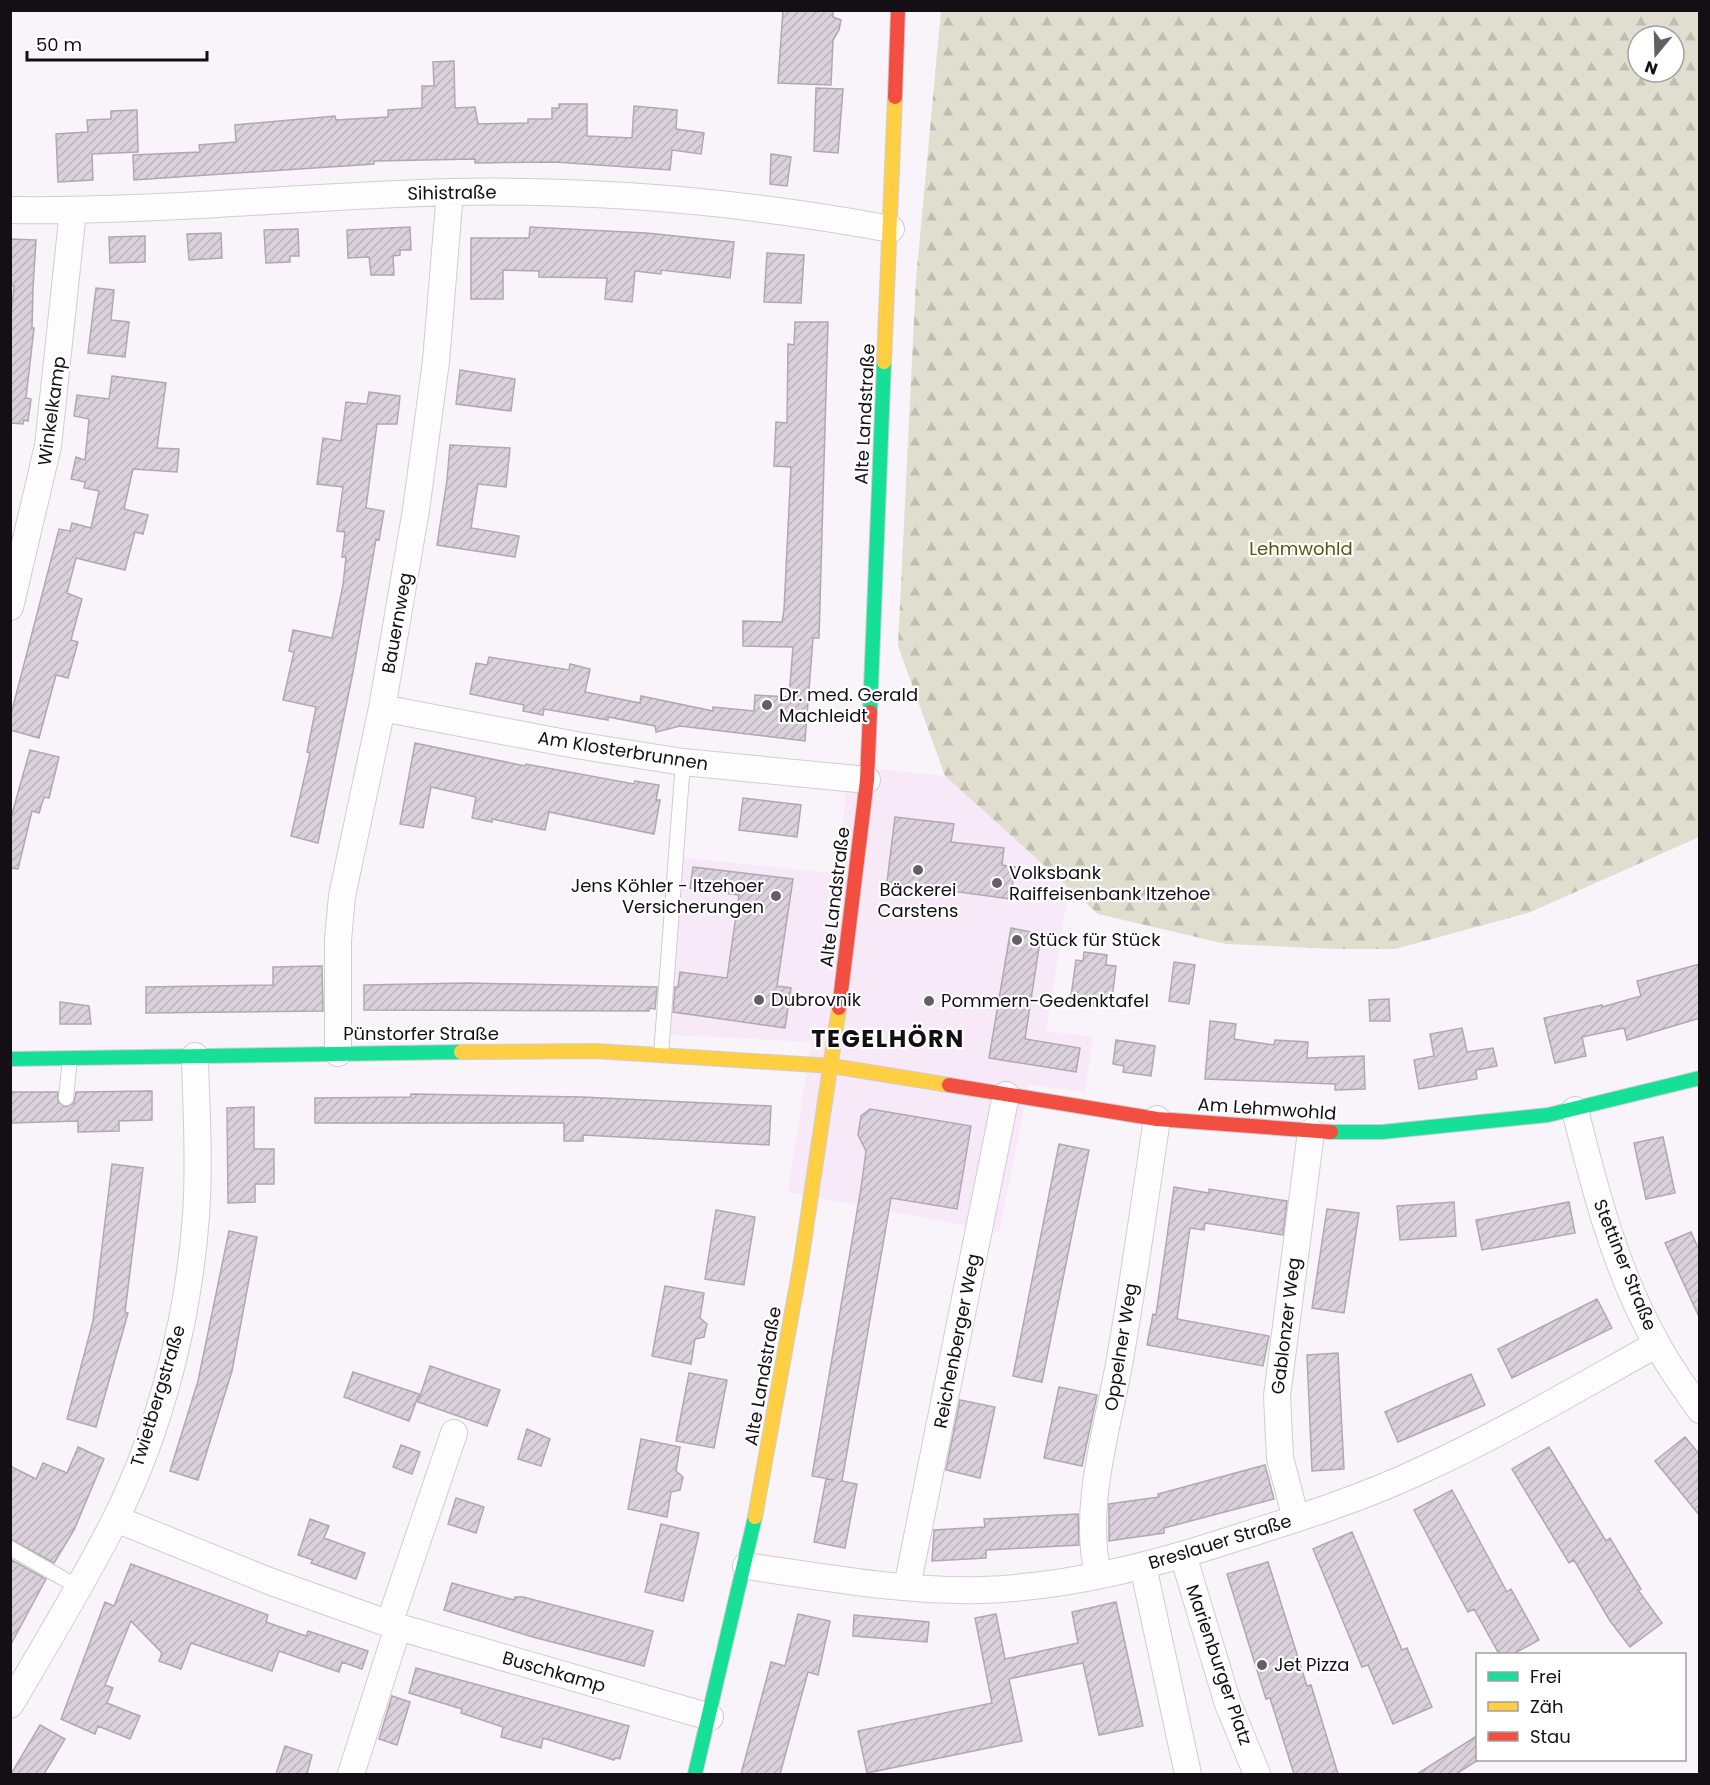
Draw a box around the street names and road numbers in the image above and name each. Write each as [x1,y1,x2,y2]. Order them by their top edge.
street label: Sihistraße [407,179,497,206]
street label: Alte Landstraße [848,343,881,485]
street label: Winkelkamp [31,354,72,467]
street label: Bauernweg [375,570,418,675]
street label: Am Klosterbrunnen [536,725,710,776]
street label: Alte Landstraße [814,825,856,968]
street label: Pünstorfer Straße [343,1021,499,1046]
street label: Am Lehmwohld [1197,1091,1337,1126]
street label: Stettiner Straße [1588,1195,1663,1334]
street label: Reichenberger Weg [927,1251,986,1430]
street label: Gablonzer Weg [1265,1256,1306,1396]
street label: Oppelner Weg [1098,1281,1143,1413]
street label: Alte Landstraße [738,1304,787,1447]
street label: Twietbergstraße [124,1322,191,1470]
street label: Breslauer Straße [1145,1508,1295,1575]
street label: Marienburger Platz [1180,1581,1259,1749]
street label: Buschkamp [499,1645,609,1698]

